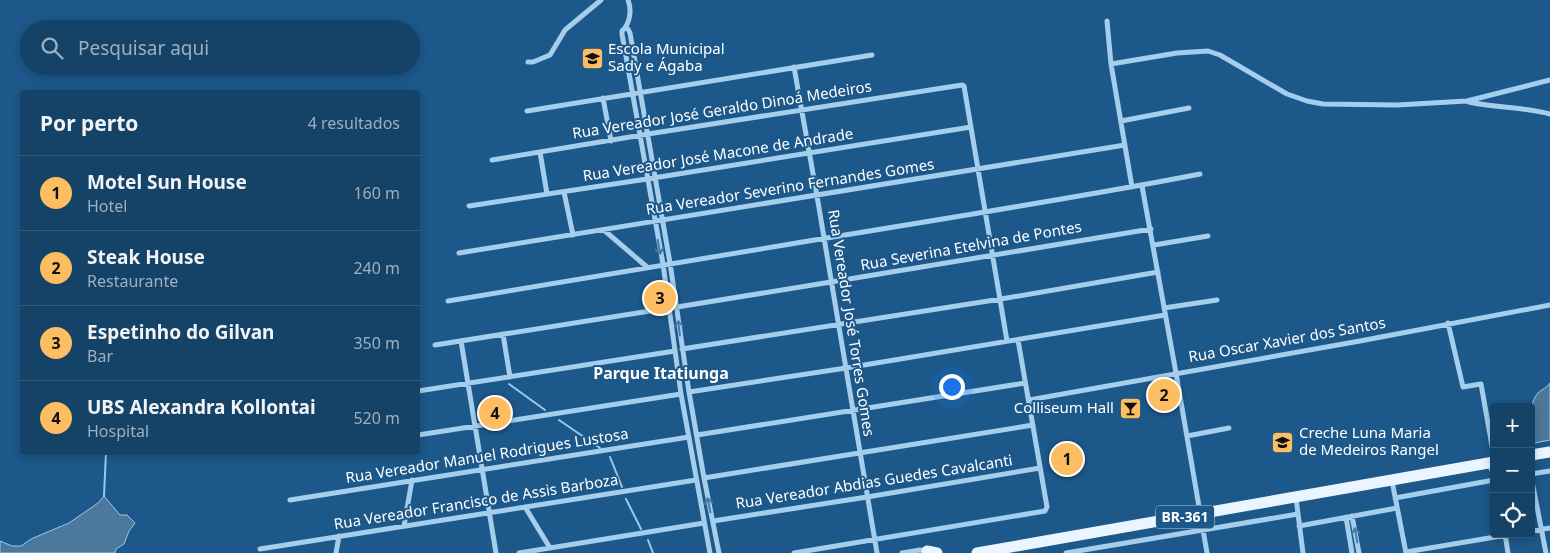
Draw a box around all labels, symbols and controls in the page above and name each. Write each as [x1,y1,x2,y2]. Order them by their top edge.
search box [20,20,420,75]
icon: search [38,34,66,62]
text: Pesquisar aqui [78,35,209,61]
place label: Escola Municipal Sady e Ágaba [608,38,725,75]
school or university icon: Escola Municipal Sady e Ágaba [580,46,604,70]
street label: Rua Vereador José Geraldo Dinoá Medeiros [571,75,873,143]
text: Por perto [40,109,138,137]
text: 4 resultados [308,112,400,134]
street label: Rua Vereador José Macone de Andrade [581,123,854,185]
street label: Rua Vereador Severino Fernandes Gomes [644,153,936,219]
text: Motel Sun House [87,169,247,195]
text: 1 [51,182,61,204]
text: 160 m [353,182,400,204]
text: Hotel [87,195,127,217]
street label: Rua Vereador José Torres Gomes [824,208,880,438]
street label: Rua Severina Etelvina de Pontes [859,216,1083,274]
one-way arrow [655,239,665,255]
text: Steak House [87,244,205,270]
text: 2 [51,257,61,279]
text: 240 m [353,257,400,279]
text: Restaurante [87,270,178,292]
pin: 3 [644,279,676,317]
street label: Rua Oscar Xavier dos Santos [1187,312,1387,366]
text: Espetinho do Gilvan [87,319,274,345]
one-way arrow [674,320,684,336]
text: 3 [51,332,61,354]
text: 350 m [353,332,400,354]
text: Bar [87,345,113,367]
district label: Parque Itatiunga [593,362,729,384]
your location [939,374,965,400]
pin: 2 [1148,376,1180,414]
text: UBS Alexandra Kollontai [87,394,316,420]
pin: 4 [479,394,511,432]
bar icon: Colliseum Hall [1118,396,1142,420]
place label: Colliseum Hall [1014,397,1114,417]
map controls [1490,403,1535,538]
button: + [1490,403,1535,448]
text: 4 [51,407,61,429]
text: 520 m [353,407,400,429]
text: Hospital [87,420,149,442]
place label: Creche Luna Maria de Medeiros Rangel [1299,422,1439,459]
street label: Rua Vereador Manuel Rodrigues Lustosa [344,423,630,487]
school or university icon: Creche Luna Maria de Medeiros Rangel [1271,430,1295,454]
pin: 1 [1051,440,1083,478]
button: − [1490,448,1535,493]
street label: Rua Vereador Abdias Guedes Cavalcanti [734,449,1014,513]
street label: Rua Vereador Francisco de Assis Barboza [332,469,619,533]
button: locate [1490,493,1535,538]
one-way arrow [704,498,714,514]
road number: BR-361 [1156,506,1214,528]
one-way arrow [1350,527,1360,543]

